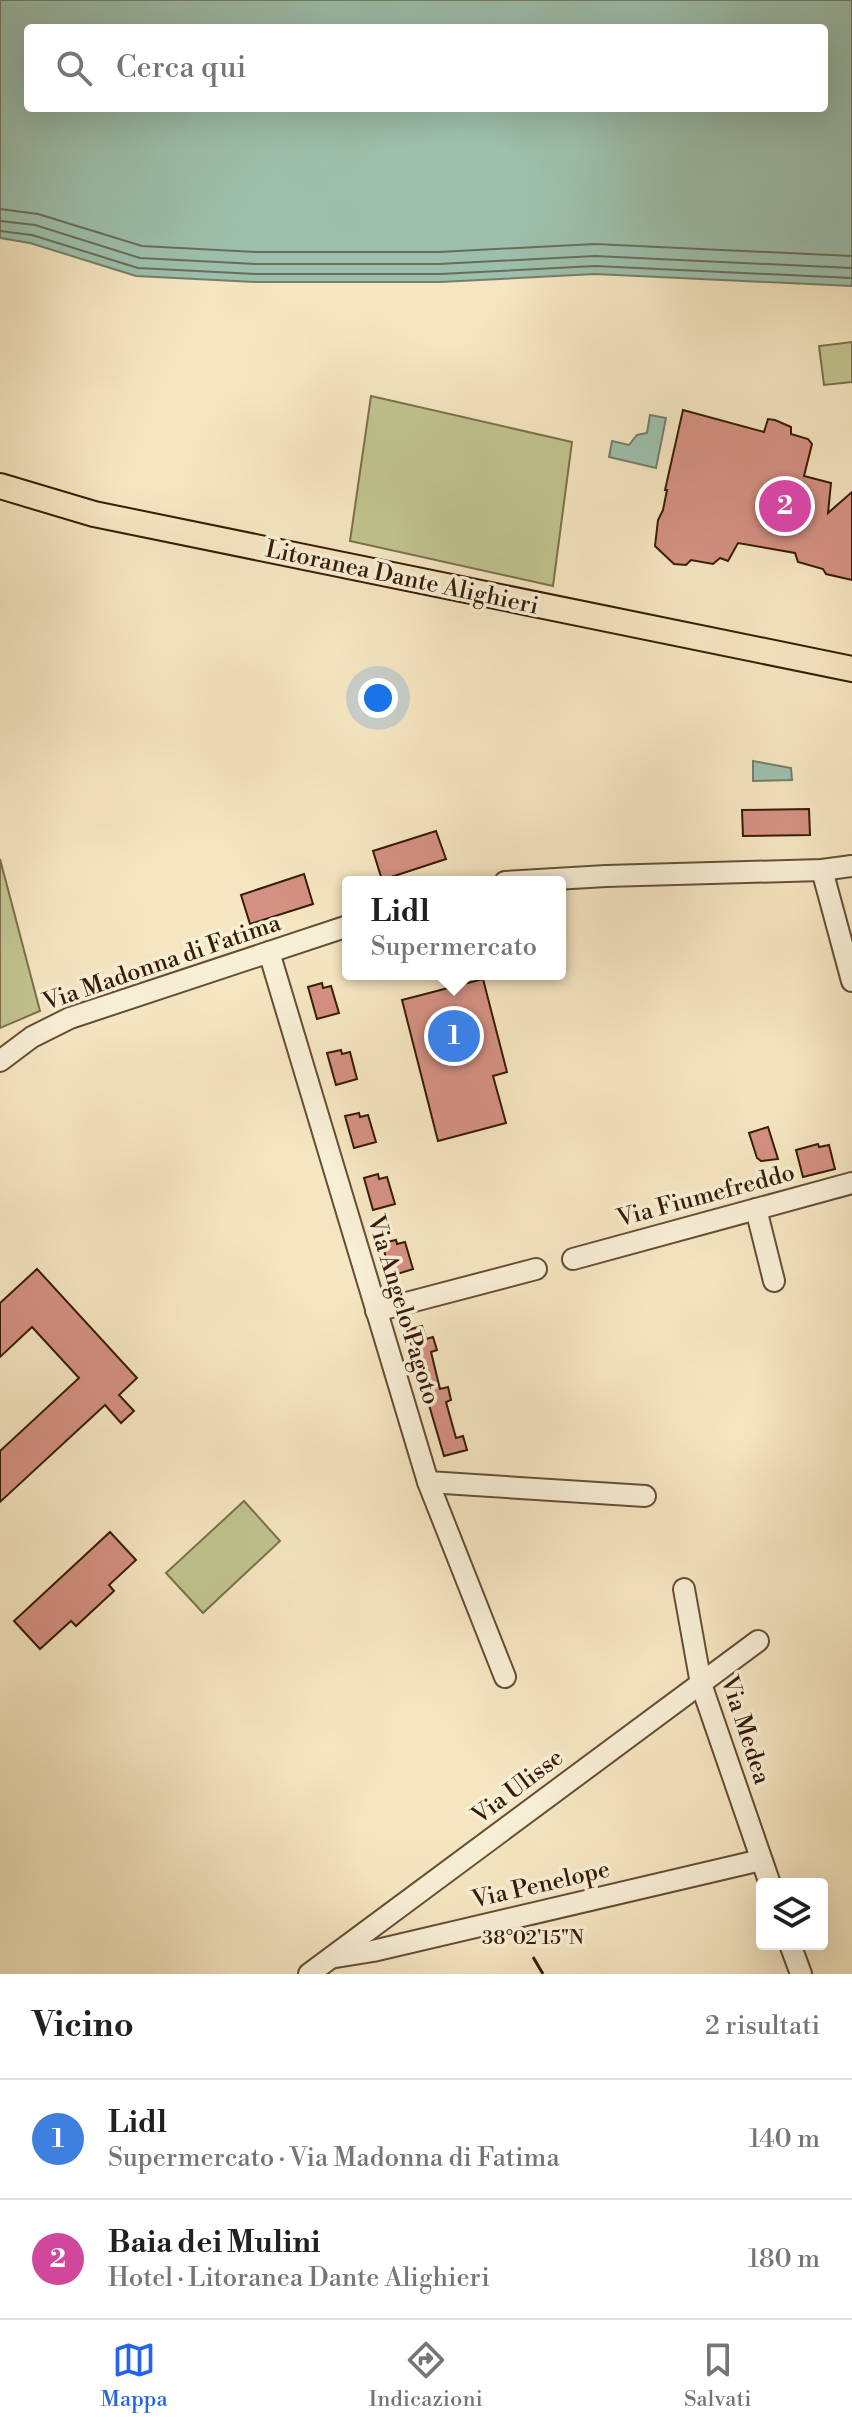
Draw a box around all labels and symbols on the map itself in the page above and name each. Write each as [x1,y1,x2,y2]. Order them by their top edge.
pin: 2 [759,476,811,536]
street label: Litoranea Dante Alighieri [263,534,541,622]
your location [358,678,398,718]
street label: Via Madonna di Fatima [38,908,286,1018]
pin: 1 [428,1006,480,1066]
street label: Via Fiumefreddo [613,1158,798,1234]
street label: Via Angelo Pagoto [360,1211,446,1408]
street label: Via Medea [713,1671,777,1789]
street label: Via Ulisse [466,1743,570,1832]
street label: Via Penelope [468,1855,613,1916]
text: 38°02'15"N [482,1926,584,1951]

